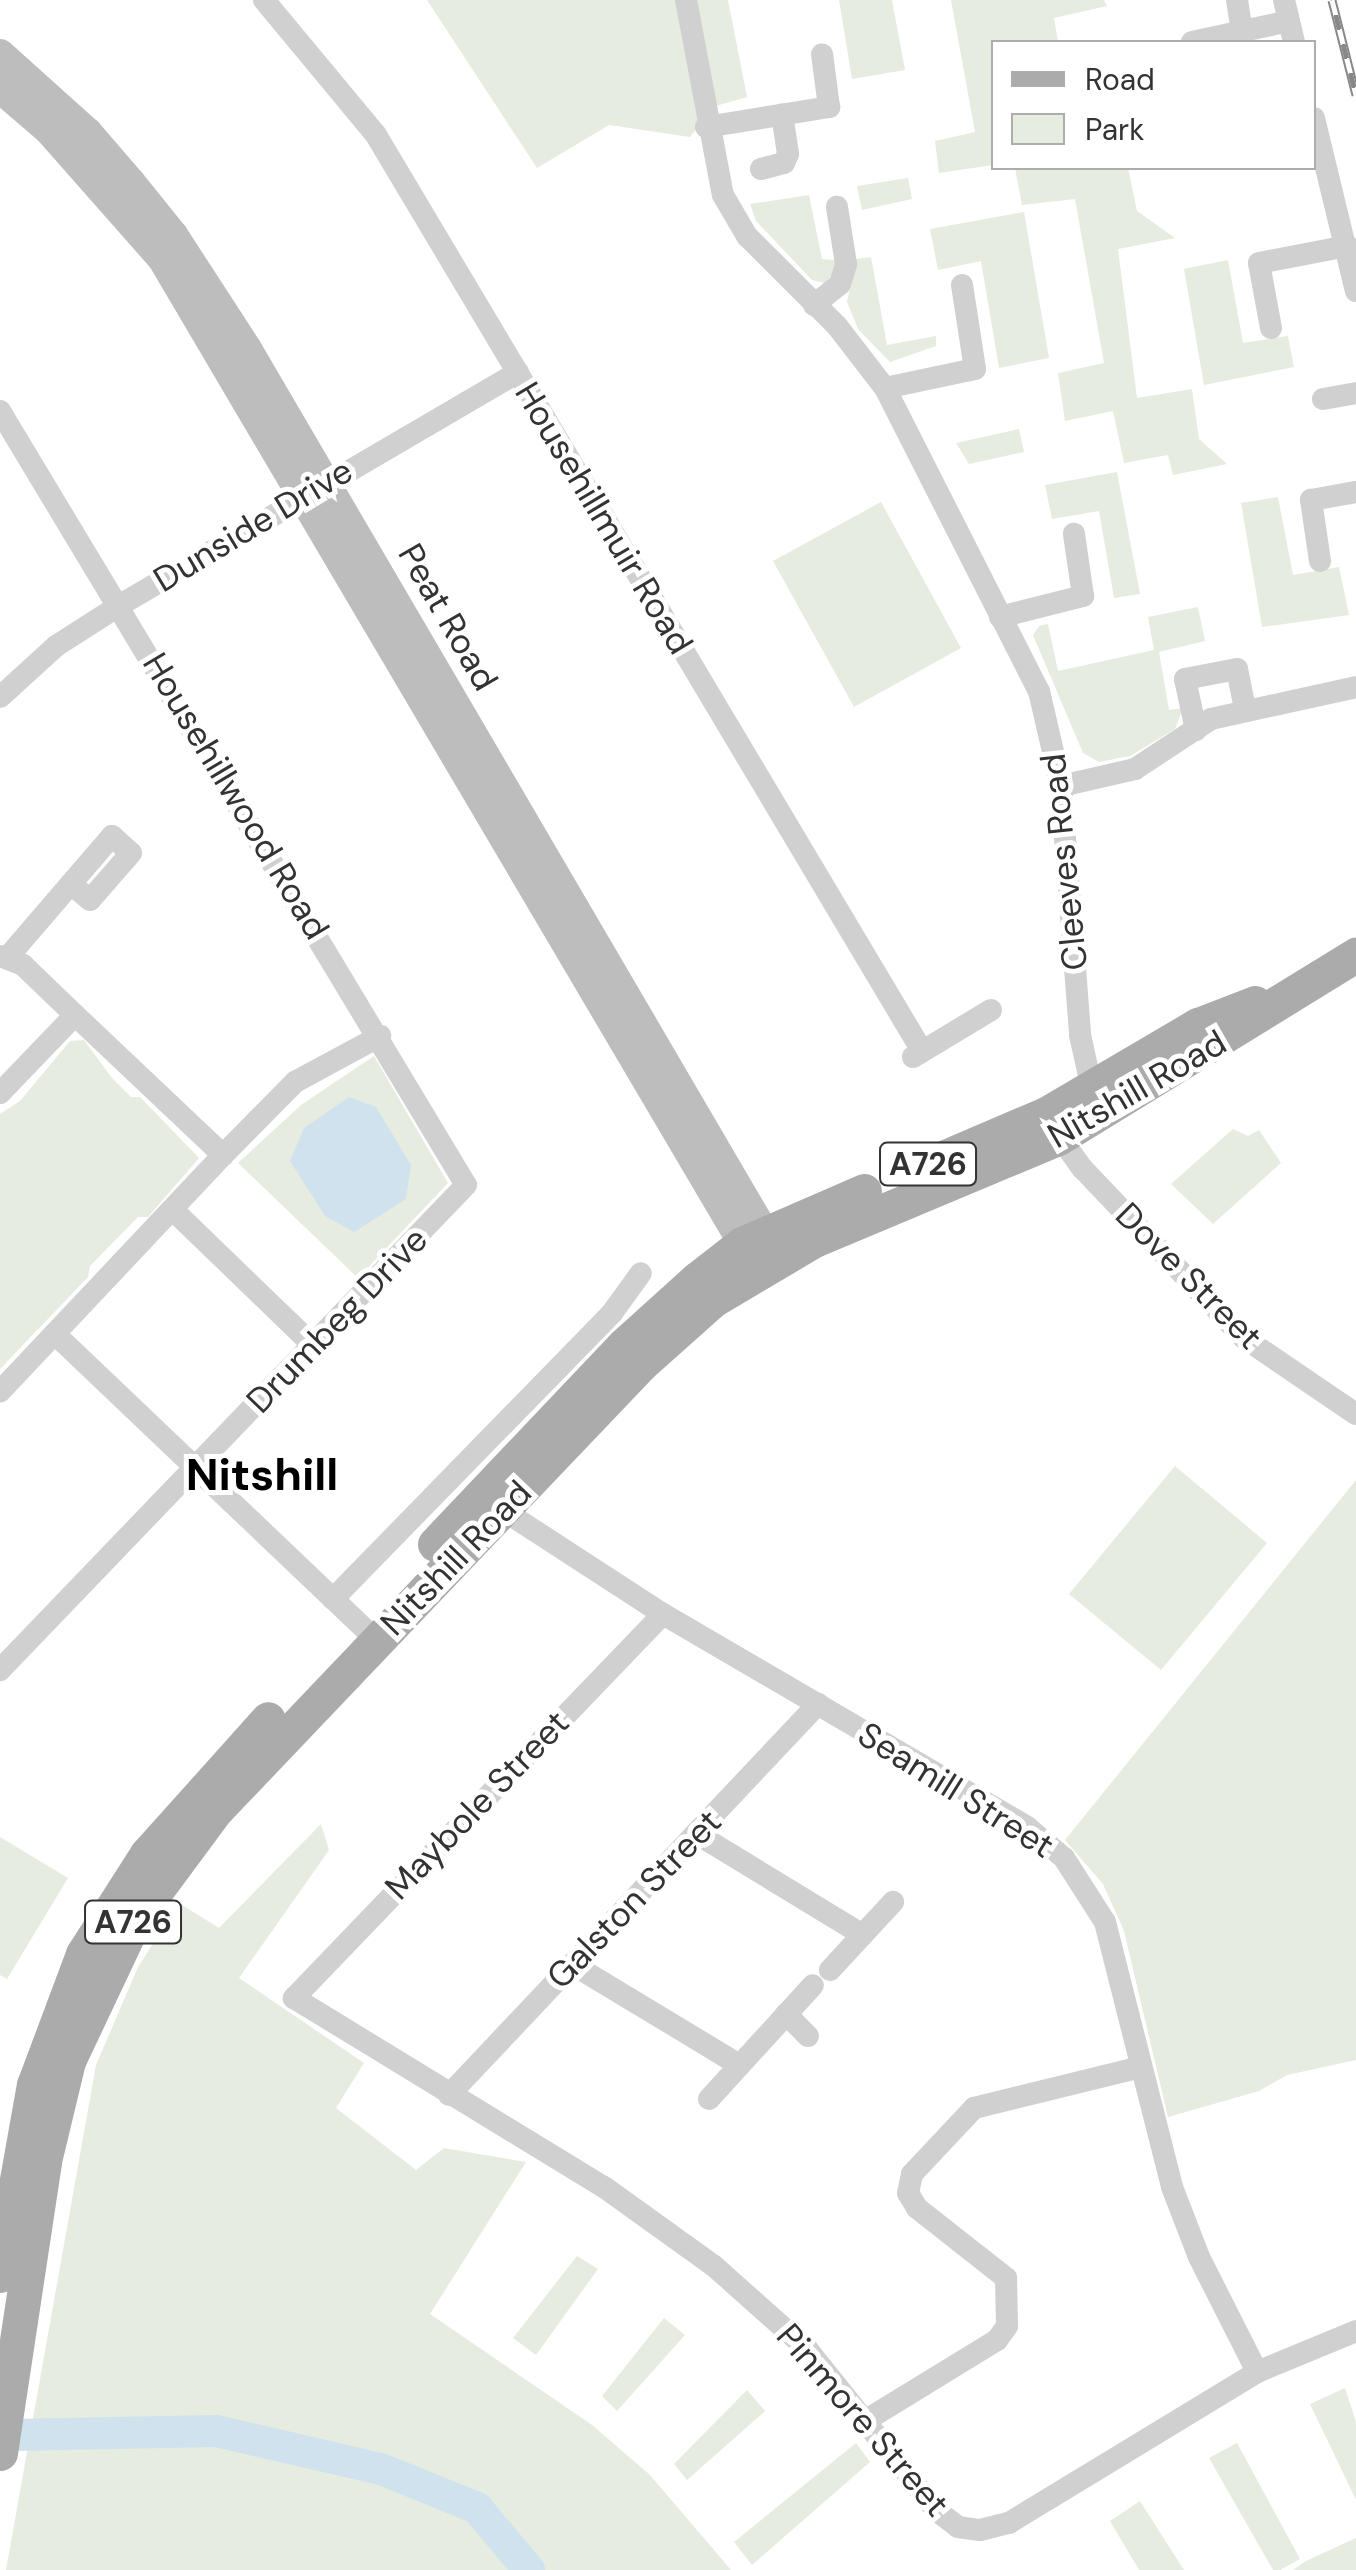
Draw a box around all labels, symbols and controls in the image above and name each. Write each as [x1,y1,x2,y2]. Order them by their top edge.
legend [991,40,1316,170]
text: Road [1085,60,1155,99]
text: Park [1085,110,1144,149]
street label: Househillmuir Road [506,374,702,662]
street label: Dunside Drive [146,449,360,601]
street label: Peat Road [389,536,507,698]
street label: Househillwood Road [134,645,338,947]
street label: Cleeves Road [1032,752,1096,972]
street label: Nitshill Road [1040,1021,1234,1157]
road number: A726 [878,1137,978,1191]
street label: Dove Street [1107,1194,1271,1358]
street label: Drumbeg Drive [238,1218,436,1422]
district label: Nitshill [186,1448,338,1502]
street label: Nitshill Road [372,1472,540,1644]
street label: Maybole Street [376,1702,578,1908]
street label: Seamill Street [850,1713,1062,1867]
street label: Galston Street [538,1801,730,1997]
road number: A726 [83,1895,183,1949]
street label: Pinmore Street [768,2315,958,2525]

